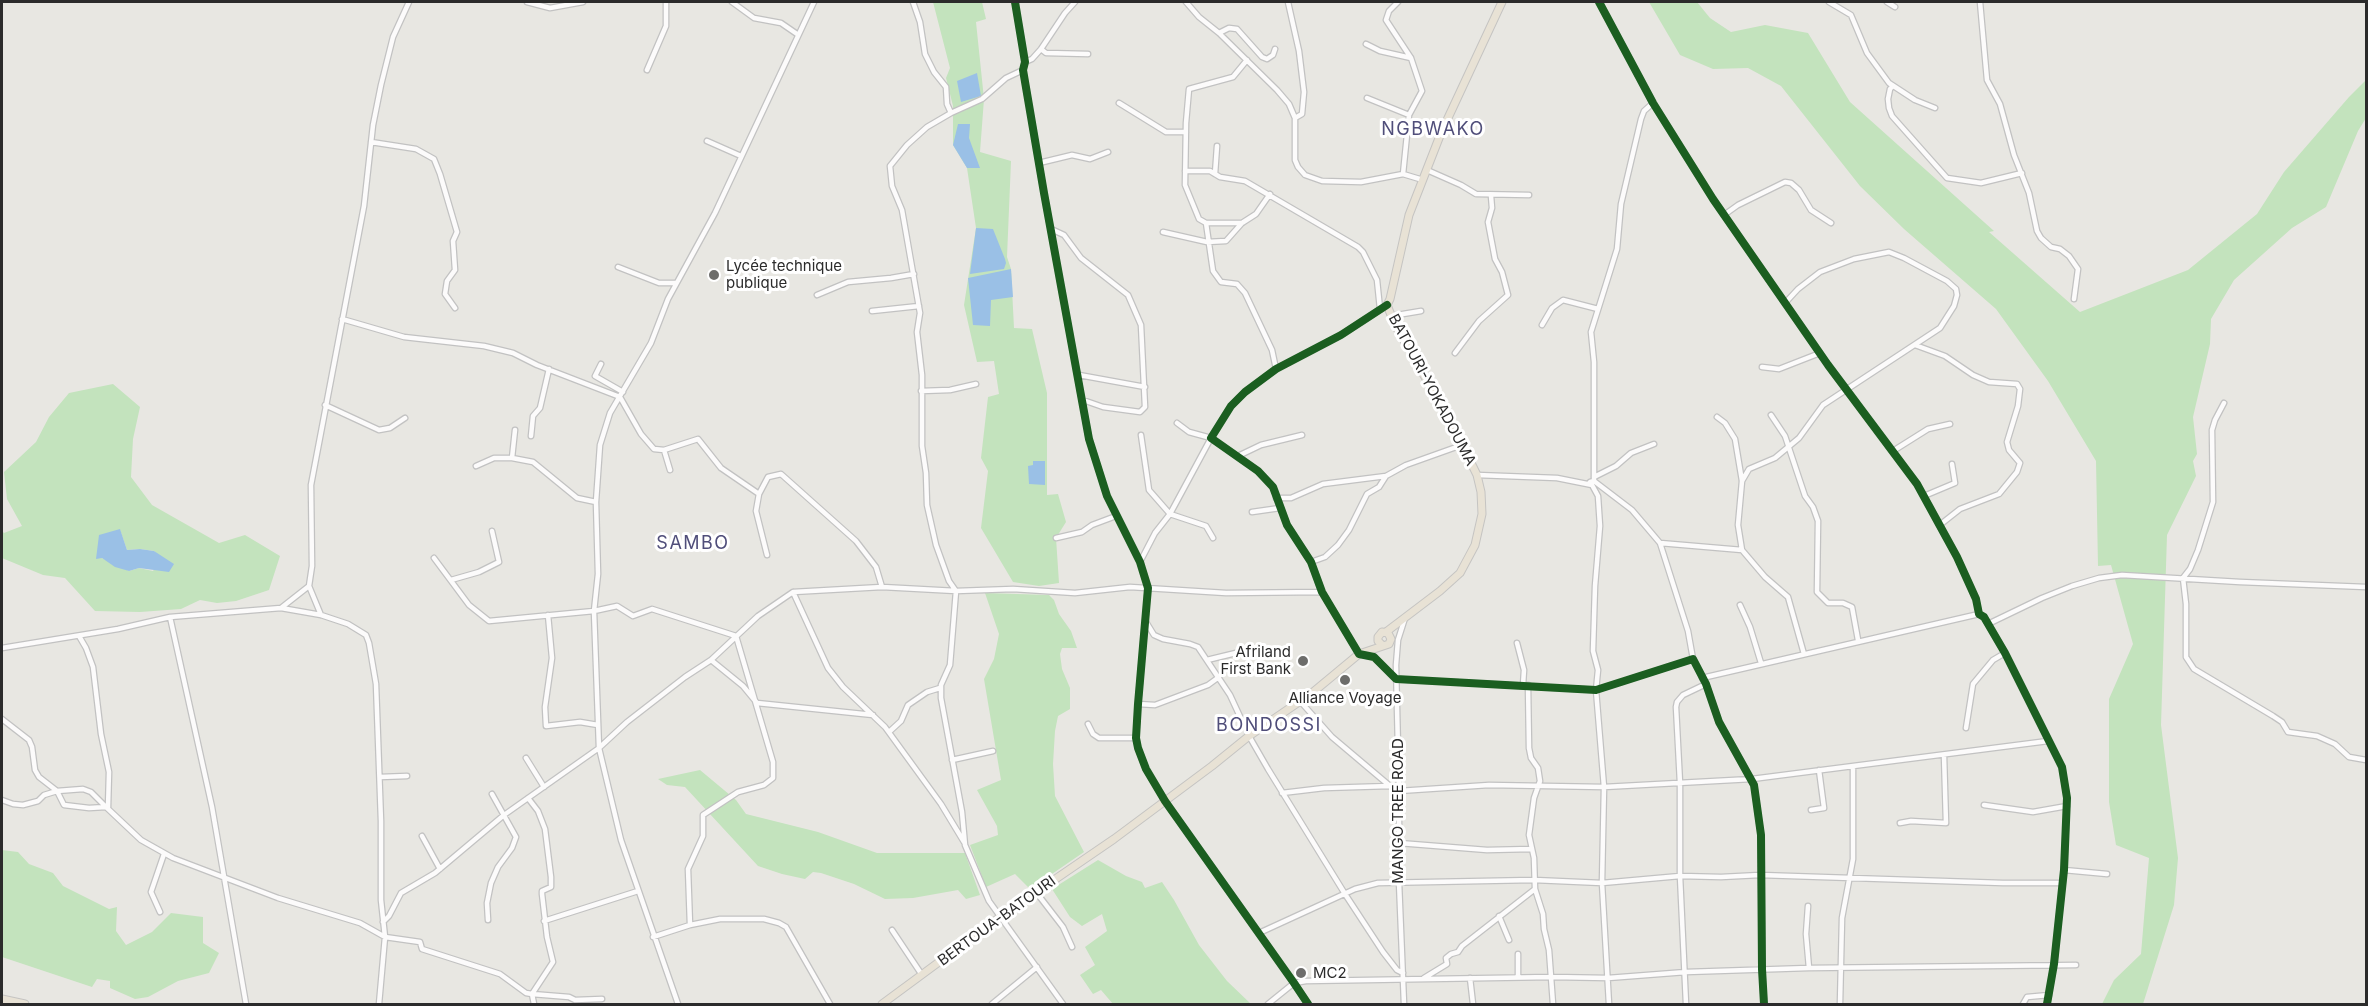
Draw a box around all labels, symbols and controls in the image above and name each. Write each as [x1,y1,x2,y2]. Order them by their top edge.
district label: NGBWAKO [1381,119,1485,141]
place label: Lycée technique publique [726,257,842,292]
marker: Lycée technique publique [707,268,721,282]
street label: BATOURI-YOKADOUMA [1384,311,1480,469]
district label: SAMBO [656,533,730,555]
place label: Afriland First Bank [1220,643,1291,678]
marker: Afriland First Bank [1296,654,1310,668]
marker: Alliance Voyage [1338,673,1352,687]
place label: Alliance Voyage [1288,689,1402,707]
district label: BONDOSSI [1216,715,1322,737]
street label: MANGO TREE ROAD [1389,738,1407,884]
street label: BERTOUA-BATOURI [935,872,1059,970]
place label: MC2 [1313,964,1347,982]
marker: MC2 [1294,966,1308,980]

